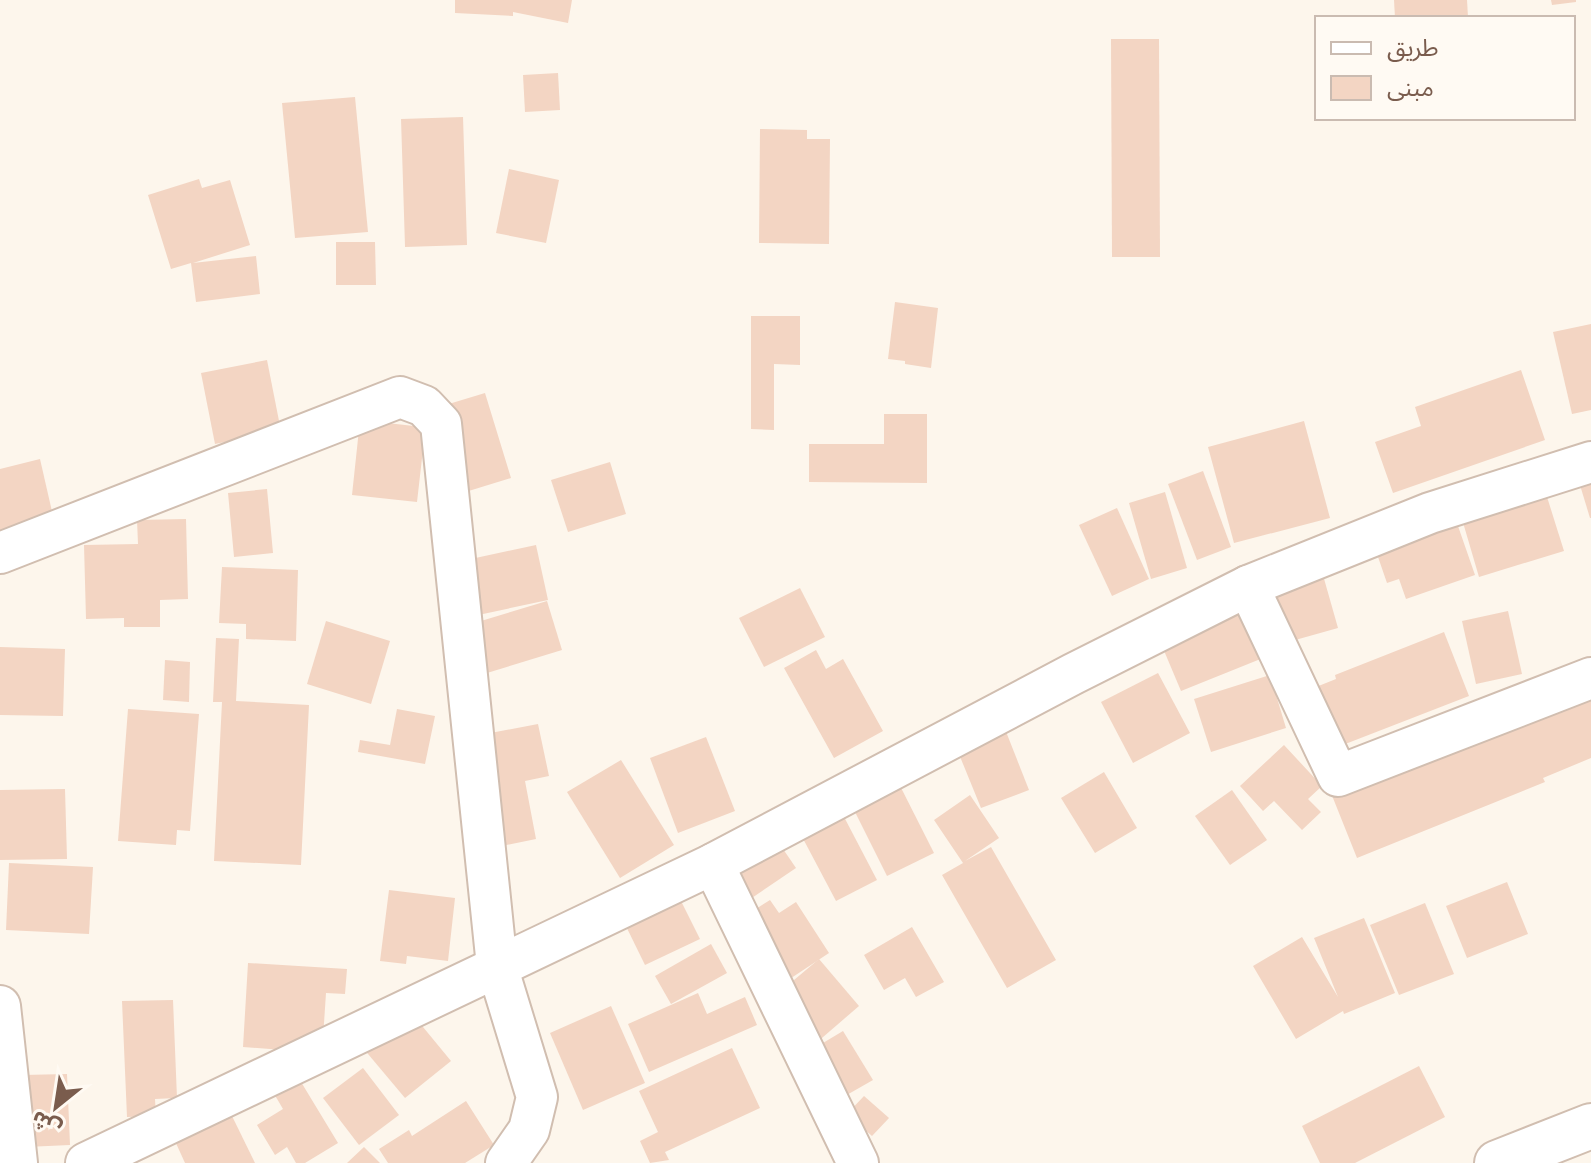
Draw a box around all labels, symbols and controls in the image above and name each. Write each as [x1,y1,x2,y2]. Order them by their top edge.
legend [1315,16,1575,120]
text: طريق [1387,33,1439,63]
text: مبنى [1387,73,1434,102]
north arrow [16,1067,96,1147]
text: ش [26,1105,66,1143]

